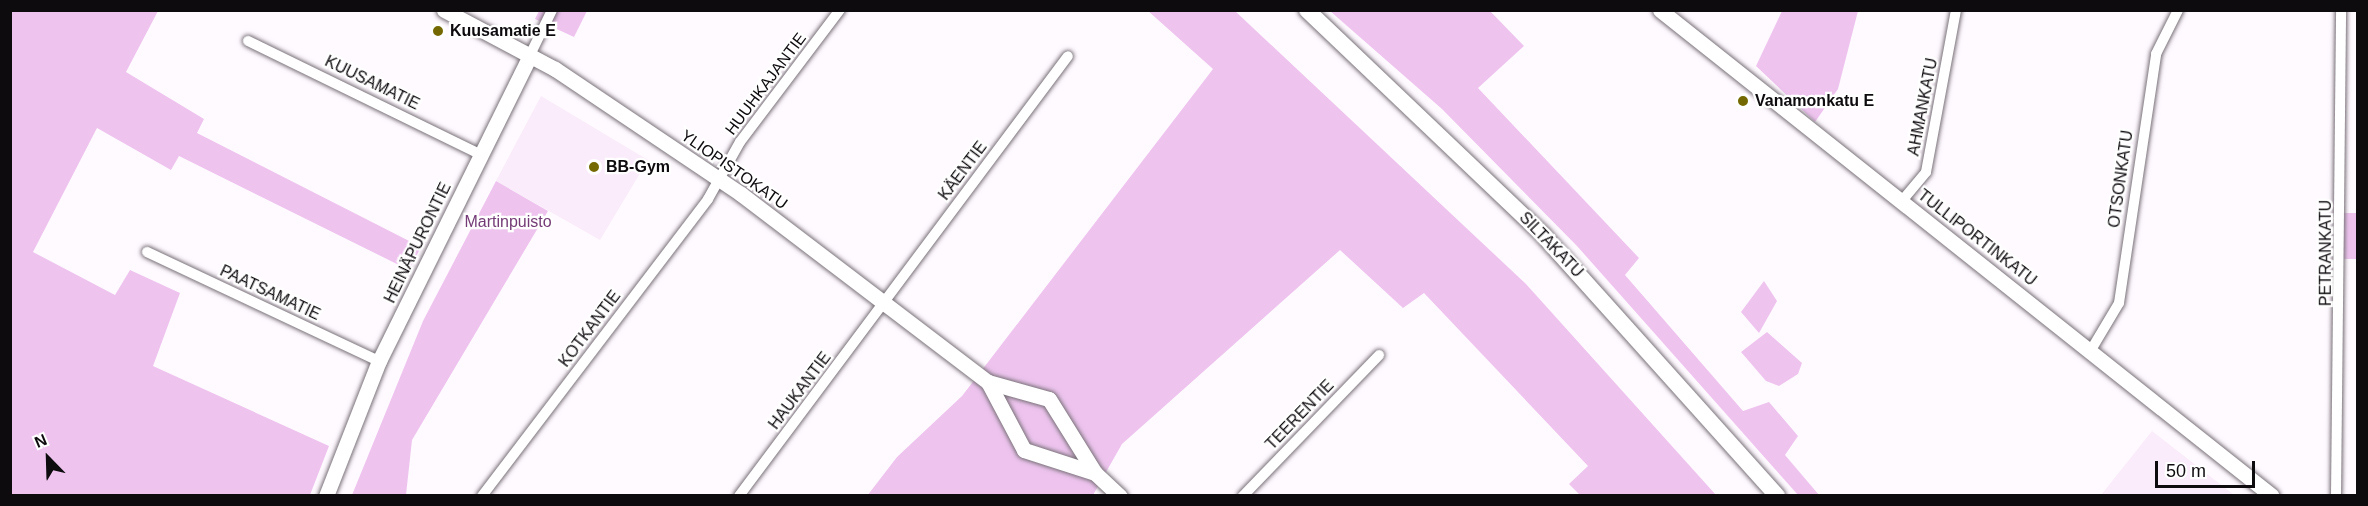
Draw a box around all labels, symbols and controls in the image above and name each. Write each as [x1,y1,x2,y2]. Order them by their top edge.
place label: Kuusamatie E [450,21,556,41]
marker: Kuusamatie E [431,24,445,38]
street label: HUUHKAJANTIE [721,29,811,139]
street label: KUUSAMATIE [322,52,422,114]
street label: AHMANKATU [1904,56,1942,158]
place label: Vanamonkatu E [1755,91,1874,111]
marker: Vanamonkatu E [1736,94,1750,108]
street label: YLIOPISTOKATU [677,126,791,214]
street label: OTSONKATU [2105,129,2137,229]
street label: KÄENTIE [935,138,991,204]
place label: BB-Gym [606,157,670,177]
marker: BB-Gym [587,160,601,174]
street label: HEINÄPURONTIE [381,180,455,306]
street label: TULLIPORTINKATU [1914,186,2040,290]
street label: PETRANKATU [2316,200,2336,306]
street label: SILTAKATU [1515,208,1587,282]
park label: Martinpuisto [464,212,552,232]
street label: PAATSAMATIE [217,261,323,325]
street label: KOTKANTIE [555,287,625,371]
street label: HAUKANTIE [765,349,835,433]
street label: TEERENTIE [1262,376,1338,454]
north arrow [18,428,78,488]
text: N [32,431,49,451]
scale bar [2158,449,2258,487]
text: 50 m [2166,461,2206,481]

